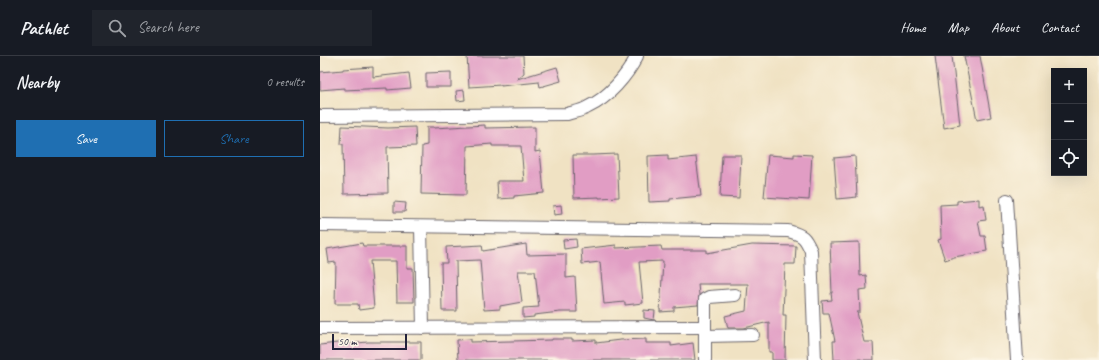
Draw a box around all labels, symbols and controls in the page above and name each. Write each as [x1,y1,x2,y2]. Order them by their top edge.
search box [92,10,372,46]
text: Pathlet [20,16,68,40]
icon: search [106,17,128,39]
text: Search here [138,18,199,37]
text: Home [900,19,926,36]
text: Map [948,19,969,36]
text: About [991,19,1019,36]
text: Contact [1041,19,1079,36]
map controls [1051,68,1087,176]
button: + [1051,68,1087,104]
text: Nearby [16,72,59,93]
text: 0 results [266,74,304,90]
button: − [1051,104,1087,140]
button: Save [16,120,156,157]
button: Share [164,120,304,157]
button: locate [1051,140,1087,176]
scale bar [332,332,407,351]
text: 50 m [338,334,357,348]

